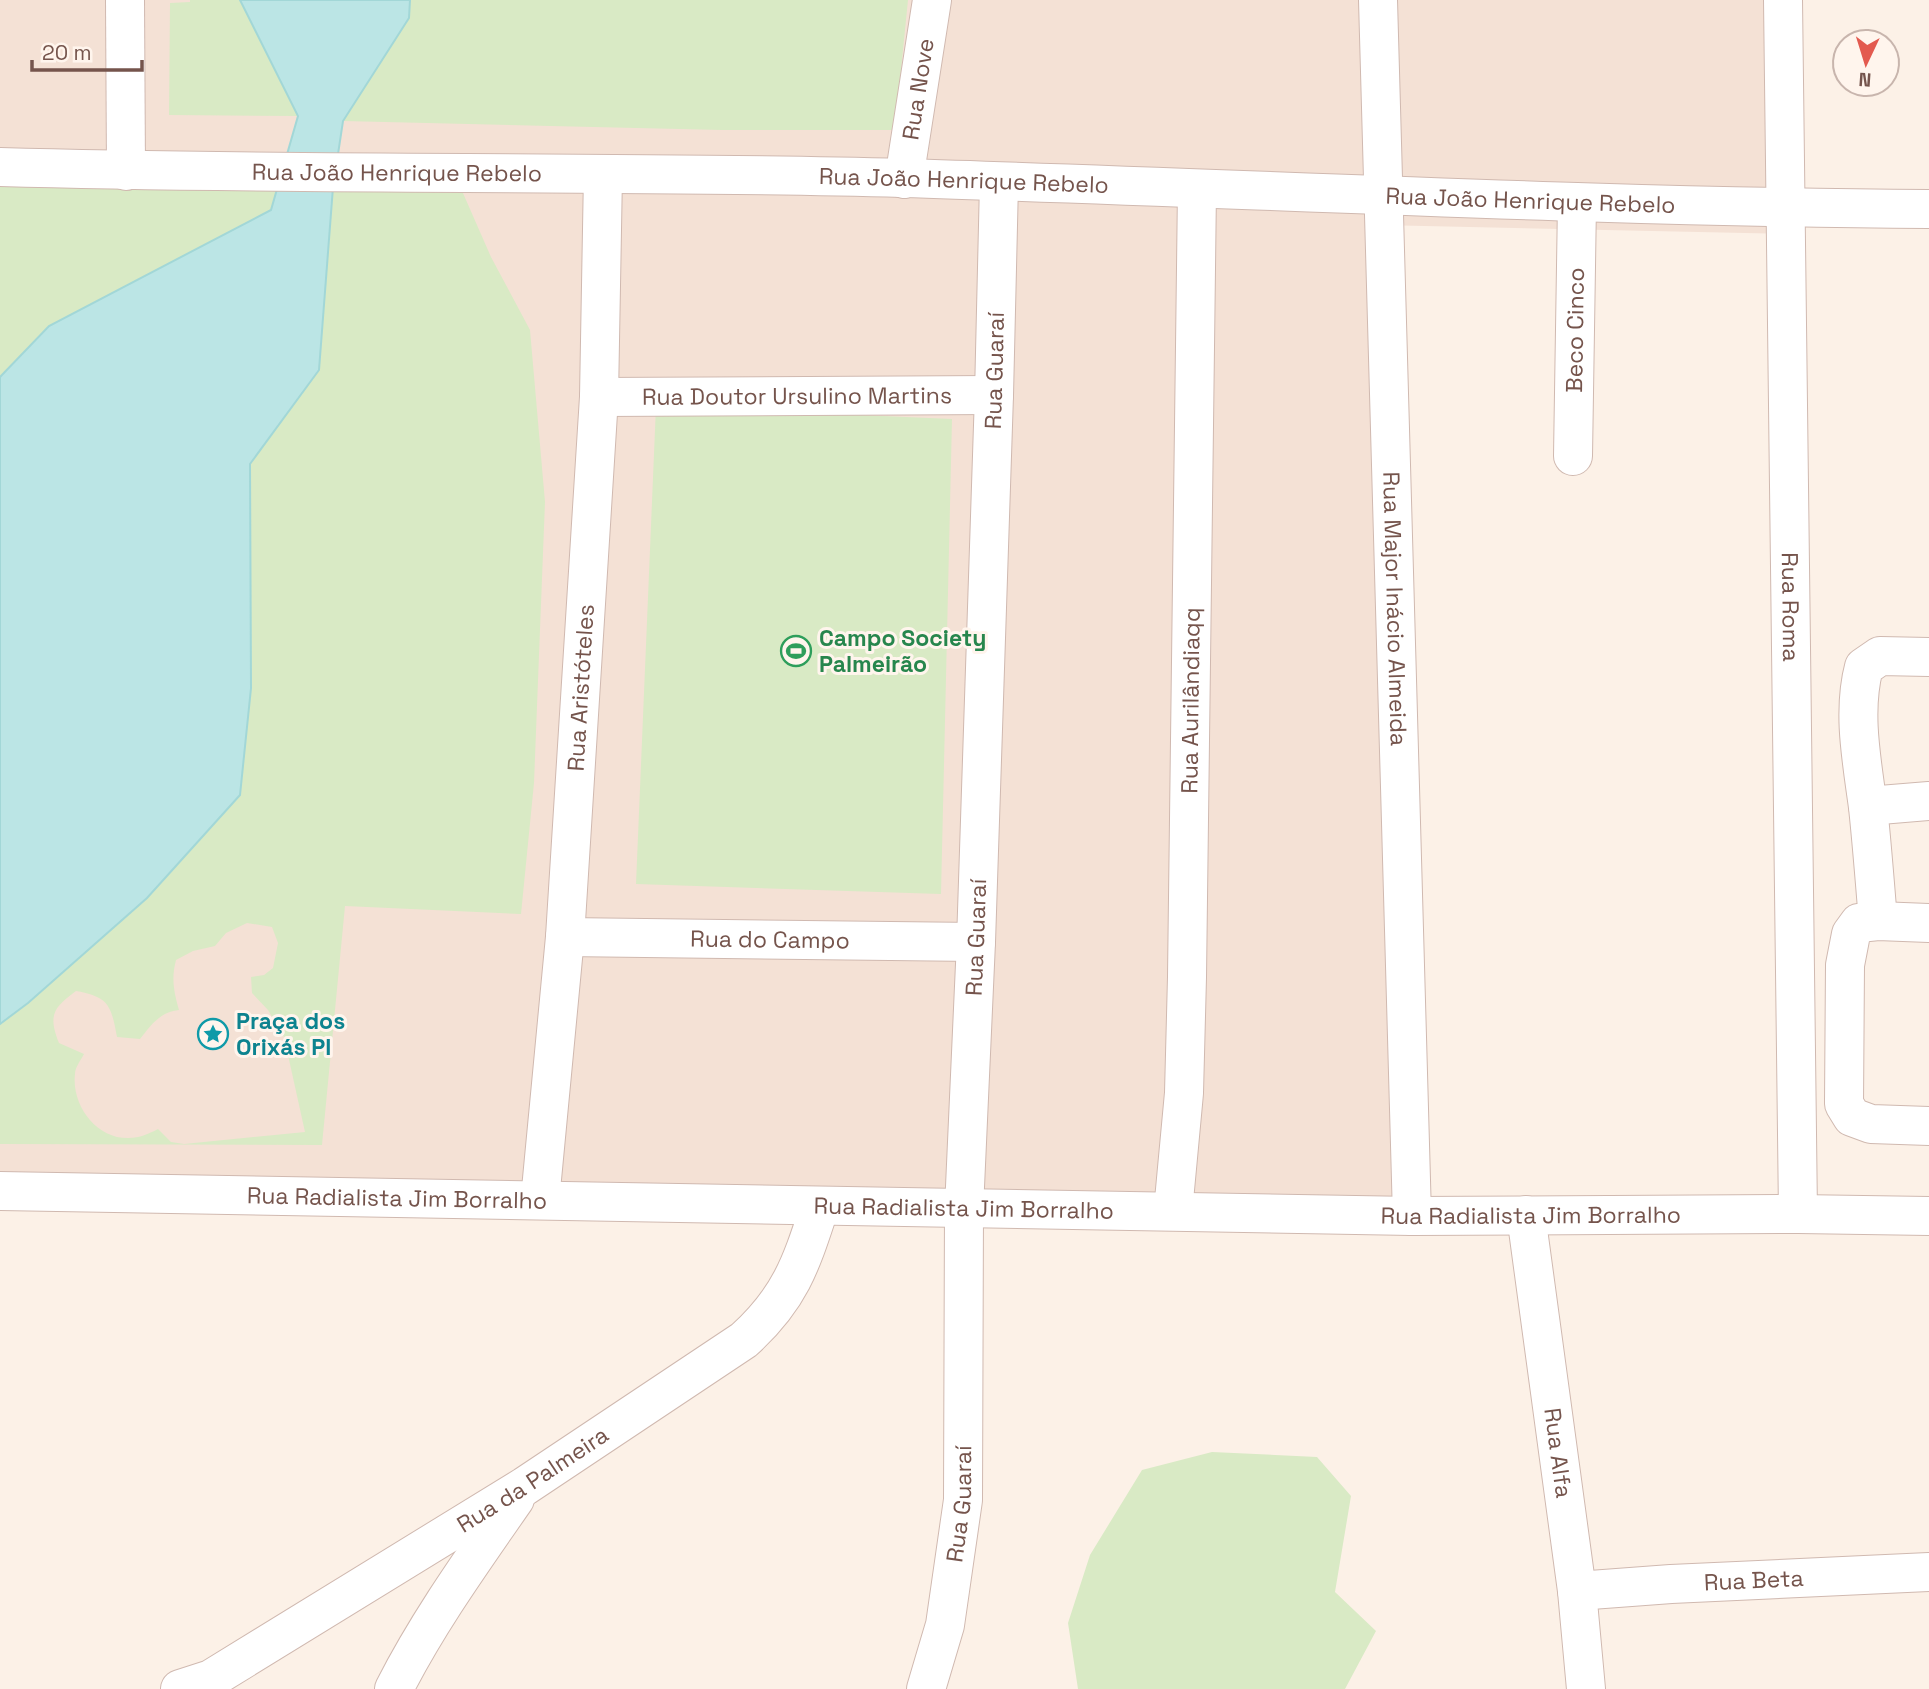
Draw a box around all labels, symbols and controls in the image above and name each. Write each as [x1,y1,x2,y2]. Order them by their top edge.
scale bar [32,28,142,72]
north arrow [1831,28,1901,98]
street label: Rua Nove [895,36,941,142]
text: 20 m [42,39,92,66]
text: N [1858,67,1872,92]
street label: Rua João Henrique Rebelo [252,157,542,188]
street label: Rua João Henrique Rebelo [819,161,1109,200]
street label: Rua João Henrique Rebelo [1385,180,1676,220]
street label: Beco Cinco [1559,267,1591,393]
street label: Rua Guaraí [978,311,1011,430]
street label: Rua Doutor Ursulino Martins [642,380,952,412]
street label: Rua Major Inácio Almeida [1376,471,1414,746]
street label: Rua Roma [1775,552,1806,662]
street label: Rua Aristóteles [560,603,601,772]
street label: Rua Aurilândiaqq [1174,607,1207,794]
place label: Campo Society Palmeirão [819,623,987,679]
sports icon: Campo Society Palmeirão [779,634,813,668]
street label: Rua Guaraí [959,878,993,997]
street label: Rua do Campo [690,924,850,955]
place label: Praça dos Orixás PI [236,1006,345,1062]
place icon: Praça dos Orixás PI [196,1017,230,1051]
street label: Rua Radialista Jim Borralho [247,1180,547,1216]
street label: Rua Radialista Jim Borralho [813,1190,1114,1226]
street label: Rua Radialista Jim Borralho [1380,1200,1681,1231]
street label: Rua Alfa [1537,1406,1579,1500]
street label: Rua da Palmeira [451,1420,614,1539]
street label: Rua Guaraí [939,1445,978,1564]
street label: Rua Beta [1703,1563,1804,1597]

